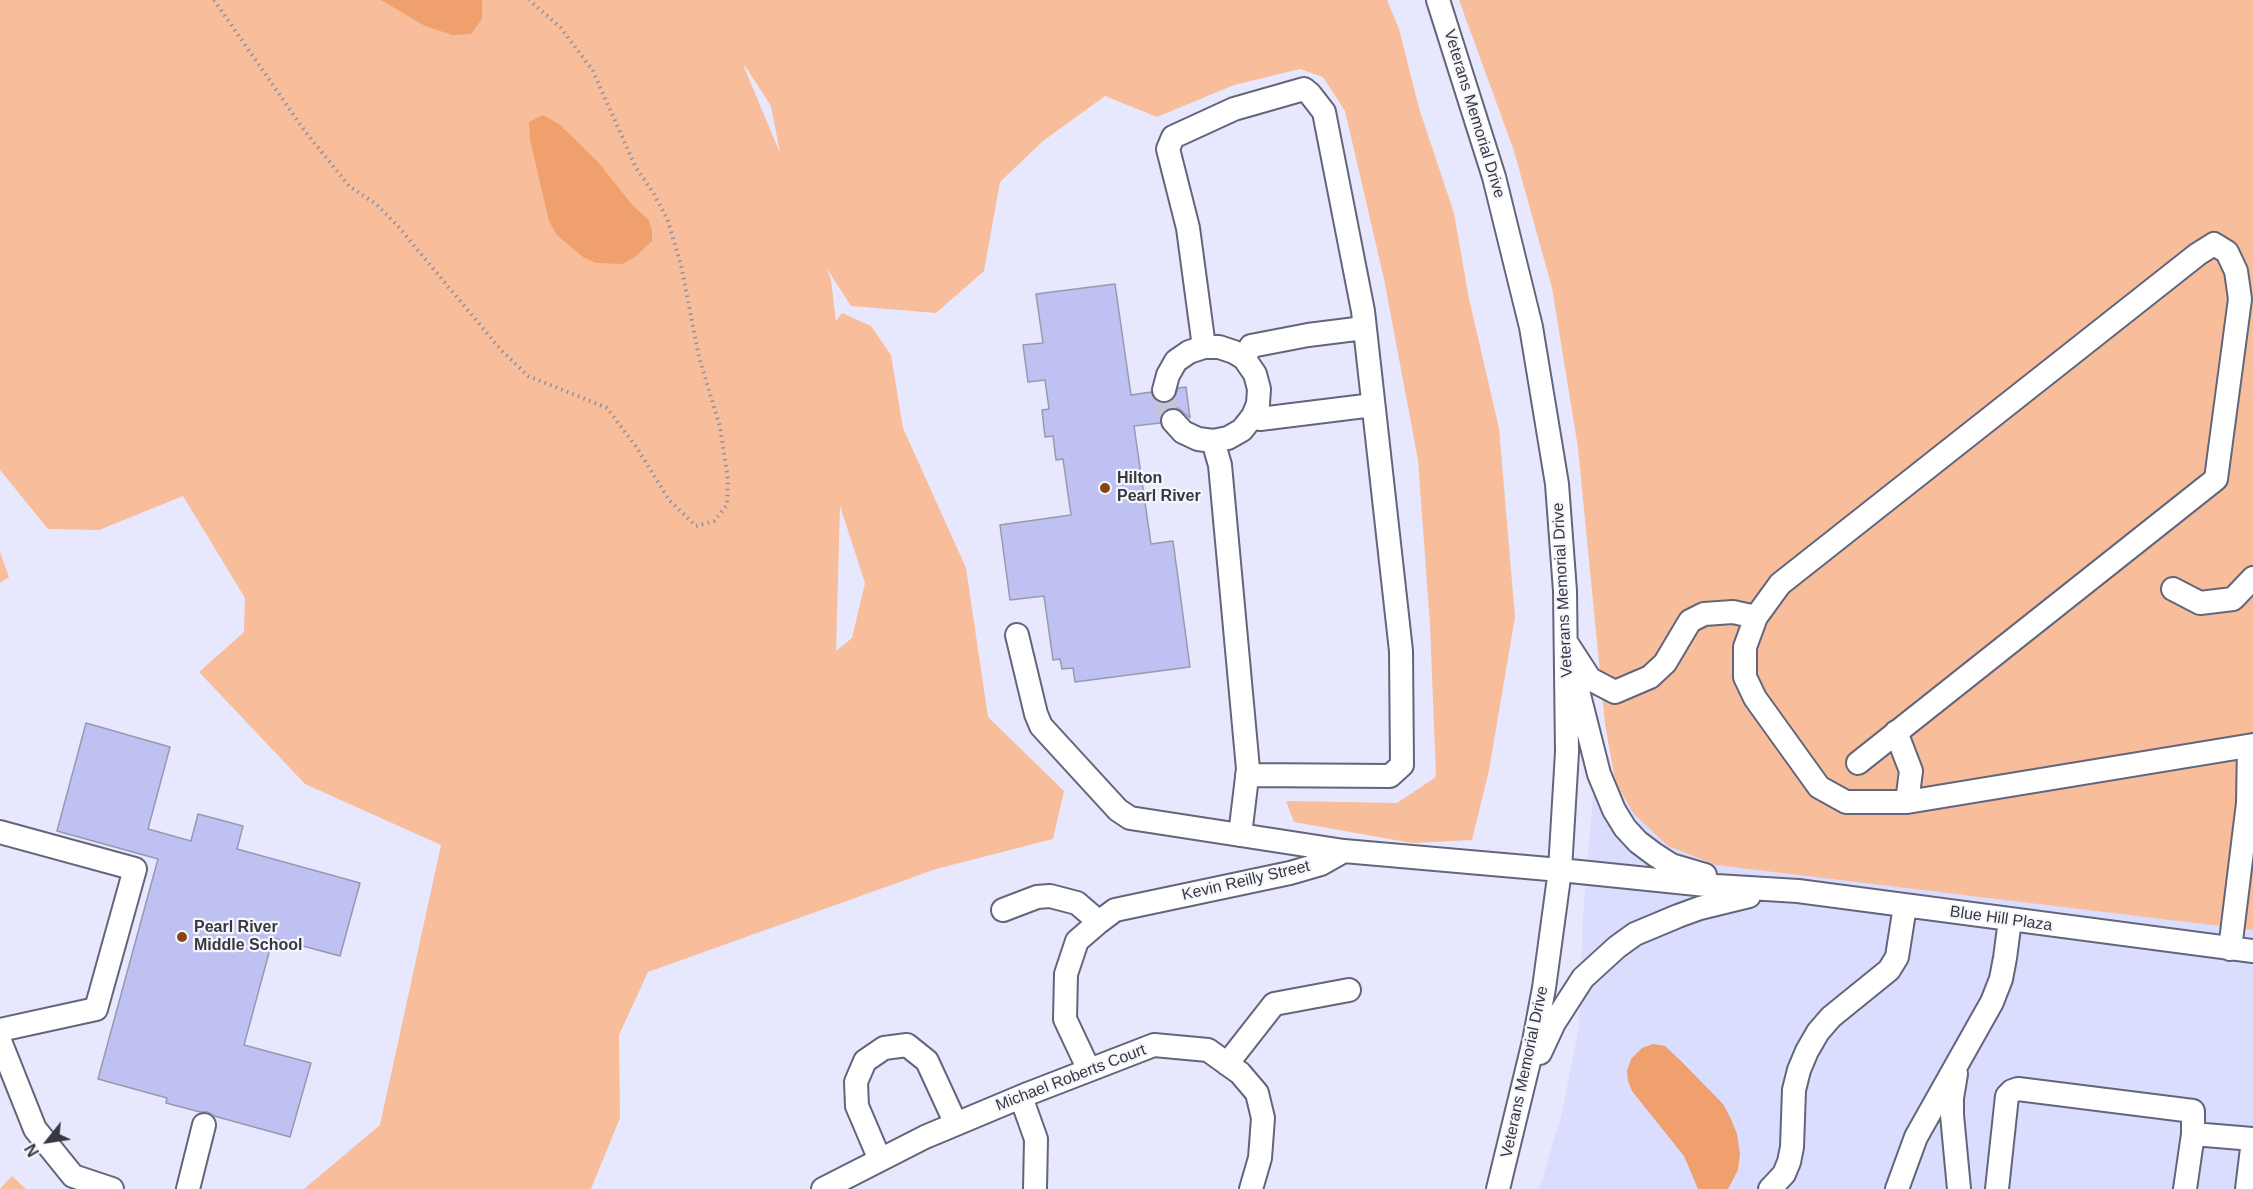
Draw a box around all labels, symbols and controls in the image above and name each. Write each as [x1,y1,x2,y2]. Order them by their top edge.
street label: Veterans Memorial Drive [1439,27,1509,201]
place label: Hilton Pearl River [1117,469,1201,507]
marker: Hilton Pearl River [1098,481,1112,495]
street label: Veterans Memorial Drive [1549,502,1577,678]
street label: Kevin Reilly Street [1180,857,1312,905]
street label: Blue Hill Plaza [1949,902,2053,936]
place label: Pearl River Middle School [194,918,302,956]
marker: Pearl River Middle School [175,930,189,944]
street label: Veterans Memorial Drive [1497,984,1553,1160]
street label: Michael Roberts Court [993,1041,1149,1115]
north arrow [18,1111,78,1171]
text: N [22,1141,42,1160]

